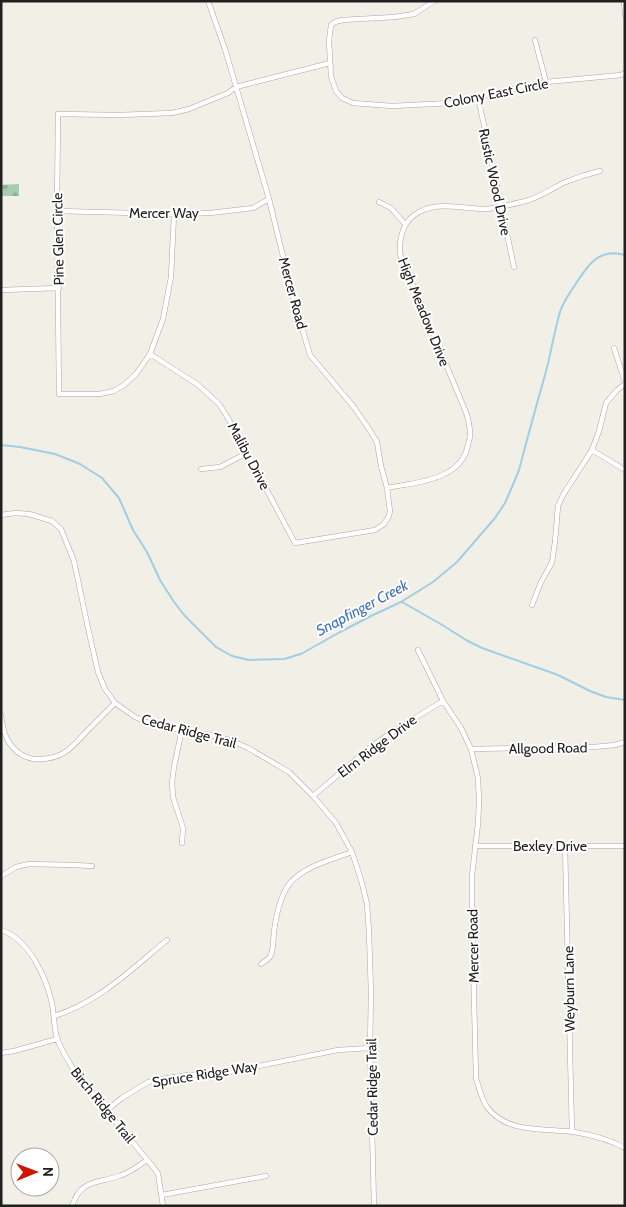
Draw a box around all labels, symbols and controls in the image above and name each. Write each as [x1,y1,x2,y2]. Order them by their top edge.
street label: Colony East Circle [442,74,550,112]
street label: Rustic Wood Drive [475,127,515,237]
street label: Pine Glen Circle [48,192,68,286]
street label: Mercer Way [129,204,199,222]
street label: Mercer Road [275,255,311,331]
street label: High Meadow Drive [394,255,454,369]
street label: Malibu Drive [224,419,274,493]
water label: Snapfinger Creek [313,576,412,640]
street label: Cedar Ridge Trail [140,710,239,752]
street label: Elm Ridge Drive [334,710,420,782]
street label: Allgood Road [508,738,588,758]
street label: Bexley Drive [513,837,587,855]
street label: Mercer Road [463,909,483,983]
street label: Weyburn Lane [559,946,579,1032]
street label: Cedar Ridge Trail [362,1037,382,1136]
street label: Spruce Ridge Way [151,1057,259,1091]
street label: Birch Ridge Trail [67,1063,140,1147]
north arrow [10,1147,60,1197]
text: N [39,1167,57,1177]

